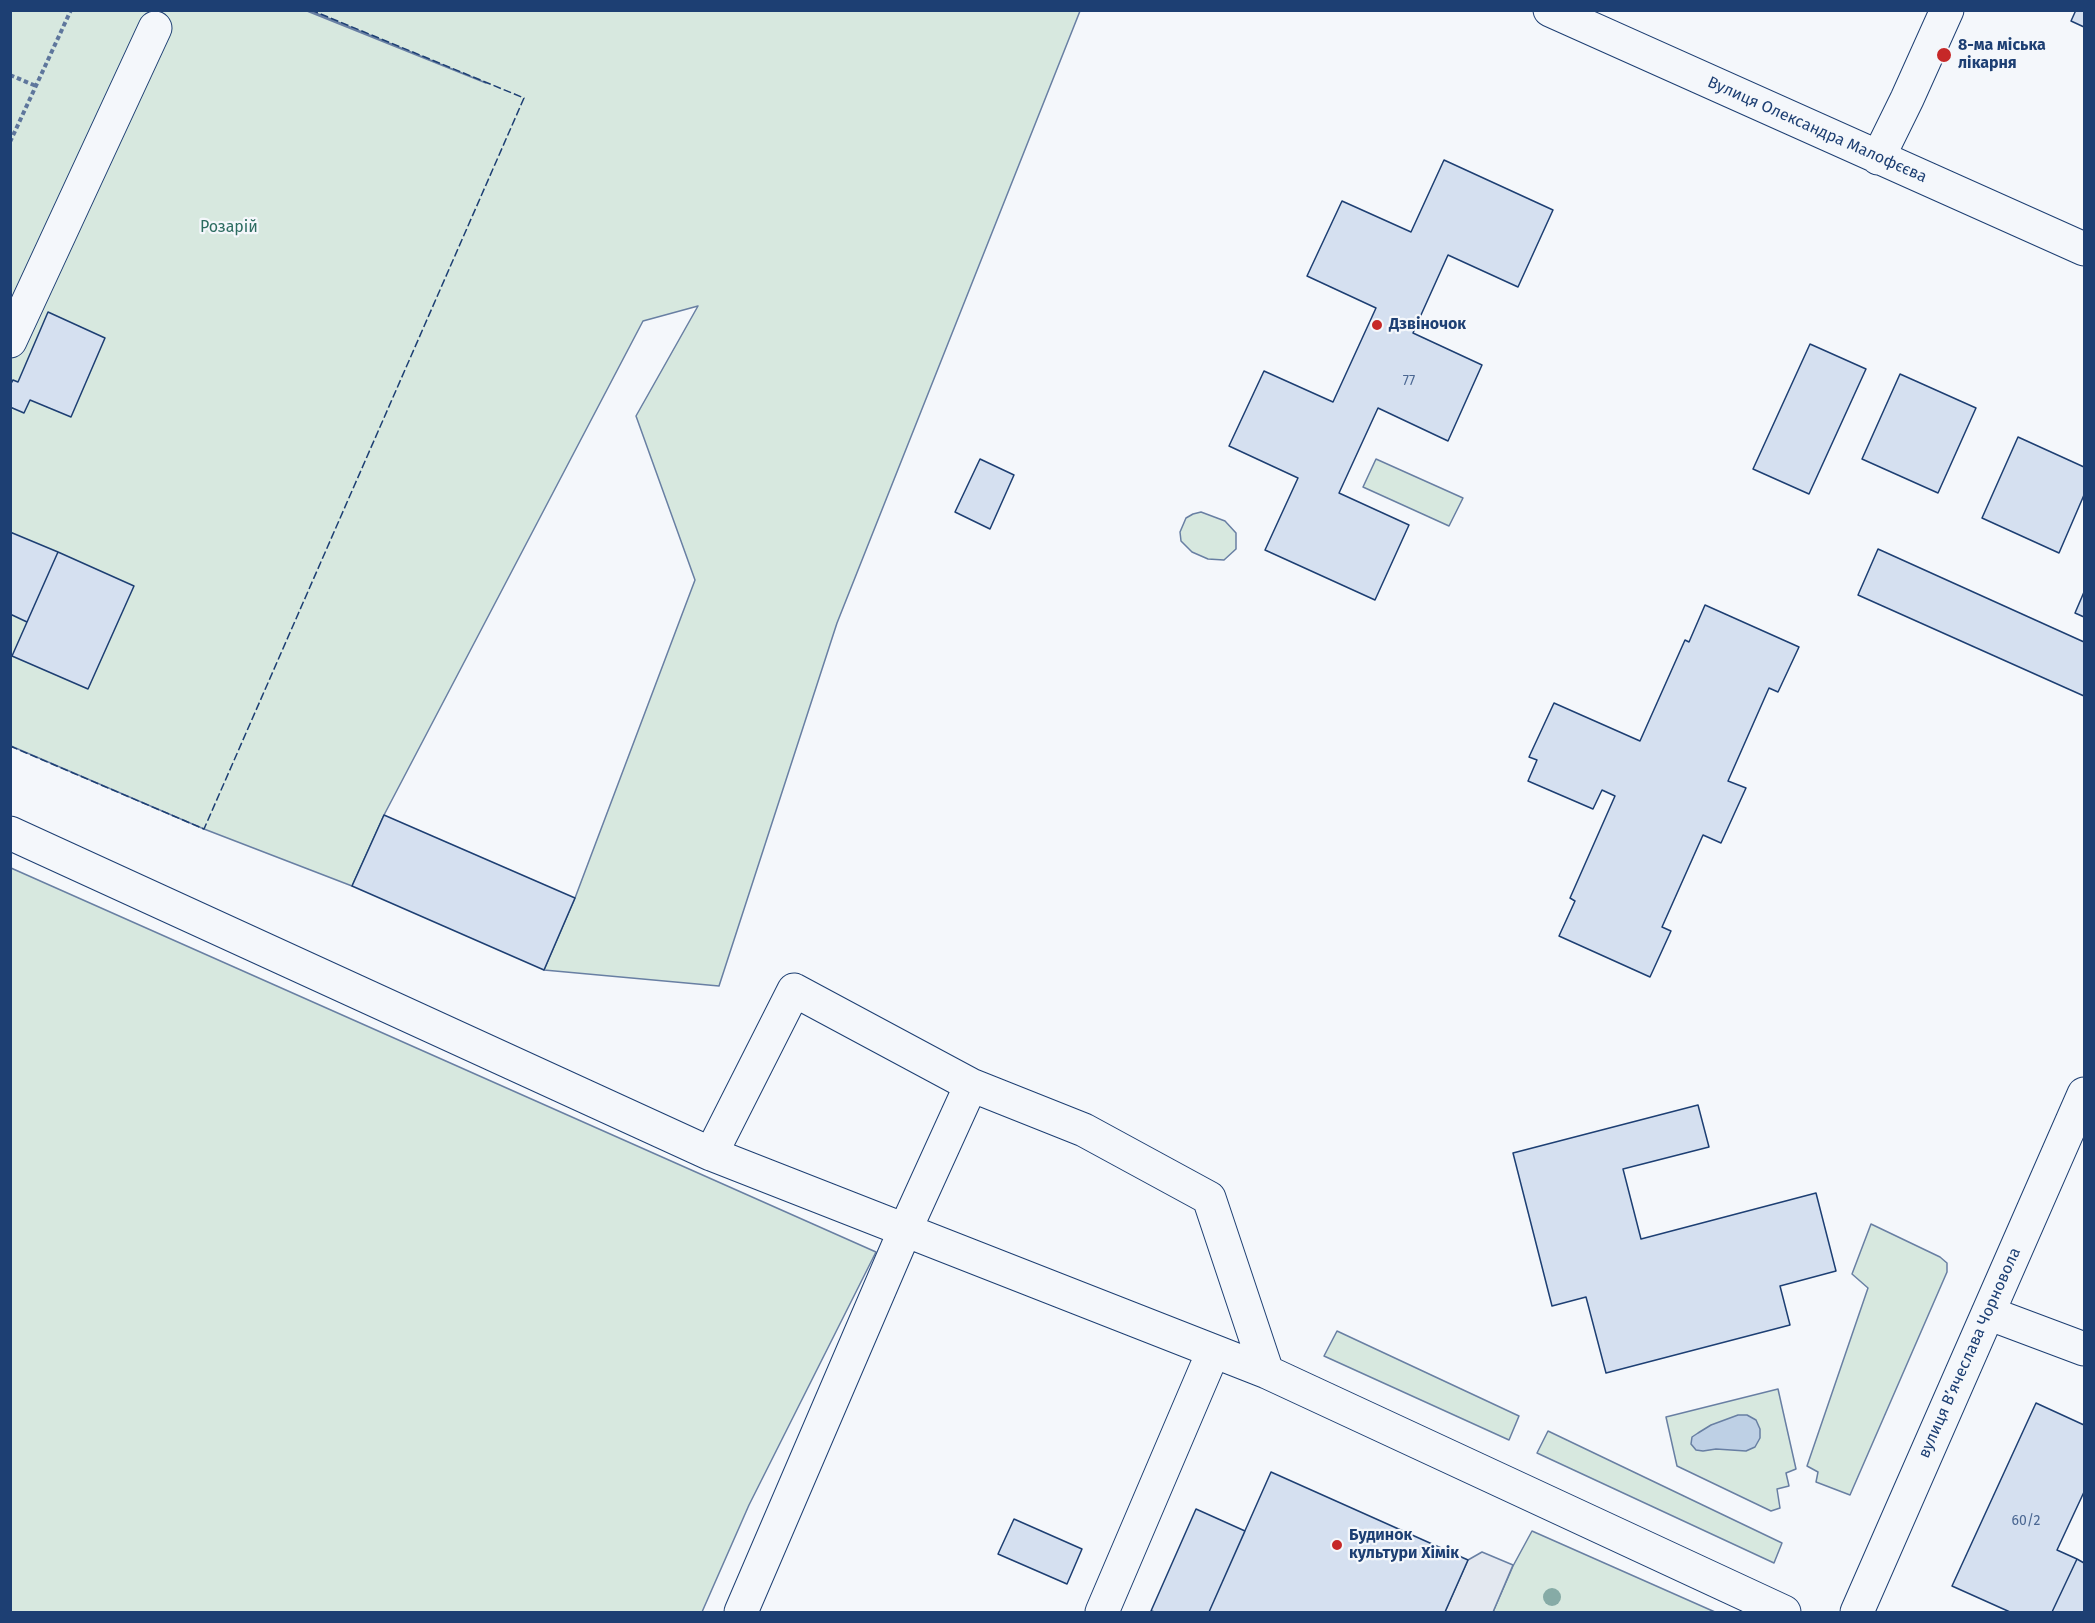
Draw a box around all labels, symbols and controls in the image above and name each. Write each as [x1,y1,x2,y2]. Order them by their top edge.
place label: 8-ма міська лікарня [1958,36,2046,74]
marker: 8-ма міська лікарня [1935,46,1953,64]
street label: Вулиця Олександра Малофєєва [1704,73,1930,187]
park label: Розарій [200,218,258,238]
place label: Дзвіночок [1389,315,1466,335]
marker: Дзвіночок [1370,318,1384,332]
house number: 77 [1403,373,1415,389]
street label: вулиця Вʼячеслава Чорновола [1915,1245,2025,1461]
house number: 60/2 [2012,1513,2040,1529]
place label: Будинок культури Хімік [1349,1526,1459,1564]
marker: Будинок культури Хімік [1330,1538,1344,1552]

